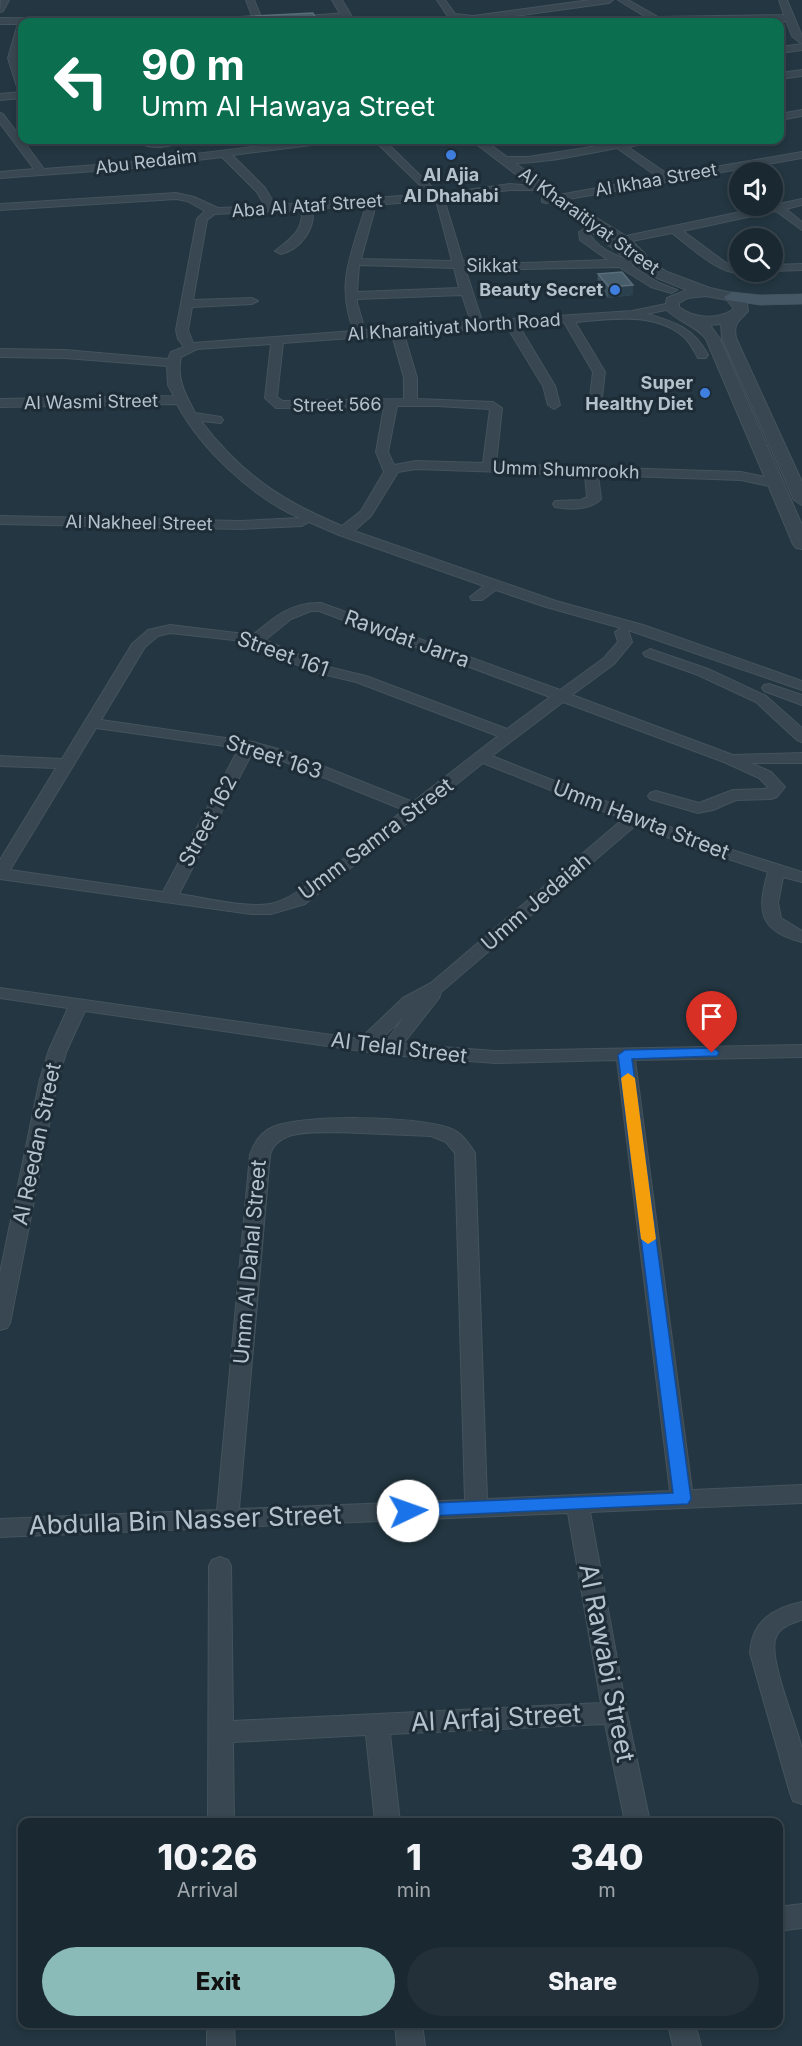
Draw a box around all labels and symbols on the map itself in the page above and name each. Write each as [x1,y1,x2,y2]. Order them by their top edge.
street label: Abu Redaim [94,145,198,178]
marker: Al Ajia Al Dhahabi [444,148,458,162]
street label: Al Ikhaa Street [593,158,719,201]
street label: Al Kharaitiyat Street [515,163,664,279]
place label: Al Ajia Al Dhahabi [403,164,499,206]
street label: Aba Al Ataf Street [231,190,383,221]
street label: Sikkat [466,255,518,276]
place label: Beauty Secret [479,279,603,300]
marker: Beauty Secret [608,283,622,297]
street label: Al Kharaitiyat North Road [347,309,561,344]
place label: Super Healthy Diet [585,372,693,414]
marker: Super Healthy Diet [698,386,712,400]
street label: Al Wasmi Street [24,390,158,413]
street label: Street 566 [292,393,382,416]
street label: Umm Shumrookh [492,456,640,483]
street label: Al Nakheel Street [65,511,213,534]
street label: Rawdat Jarra [341,604,473,673]
street label: Street 161 [234,625,332,682]
street label: Street 163 [223,729,325,784]
street label: Street 162 [173,771,242,871]
street label: Umm Samra Street [294,772,458,905]
street label: Umm Hawta Street [549,774,733,865]
street label: Umm Jedaiah [476,847,595,956]
pin [686,991,737,1053]
street label: Al Telal Street [330,1027,469,1068]
street label: Al Reedan Street [7,1060,66,1227]
street label: Umm Al Dahal Street [228,1159,271,1365]
position arrow [376,1479,440,1543]
street label: Abdulla Bin Nasser Street [28,1499,342,1540]
street label: Al Rawabi Street [573,1561,642,1765]
street label: Al Arfaj Street [410,1698,582,1737]

